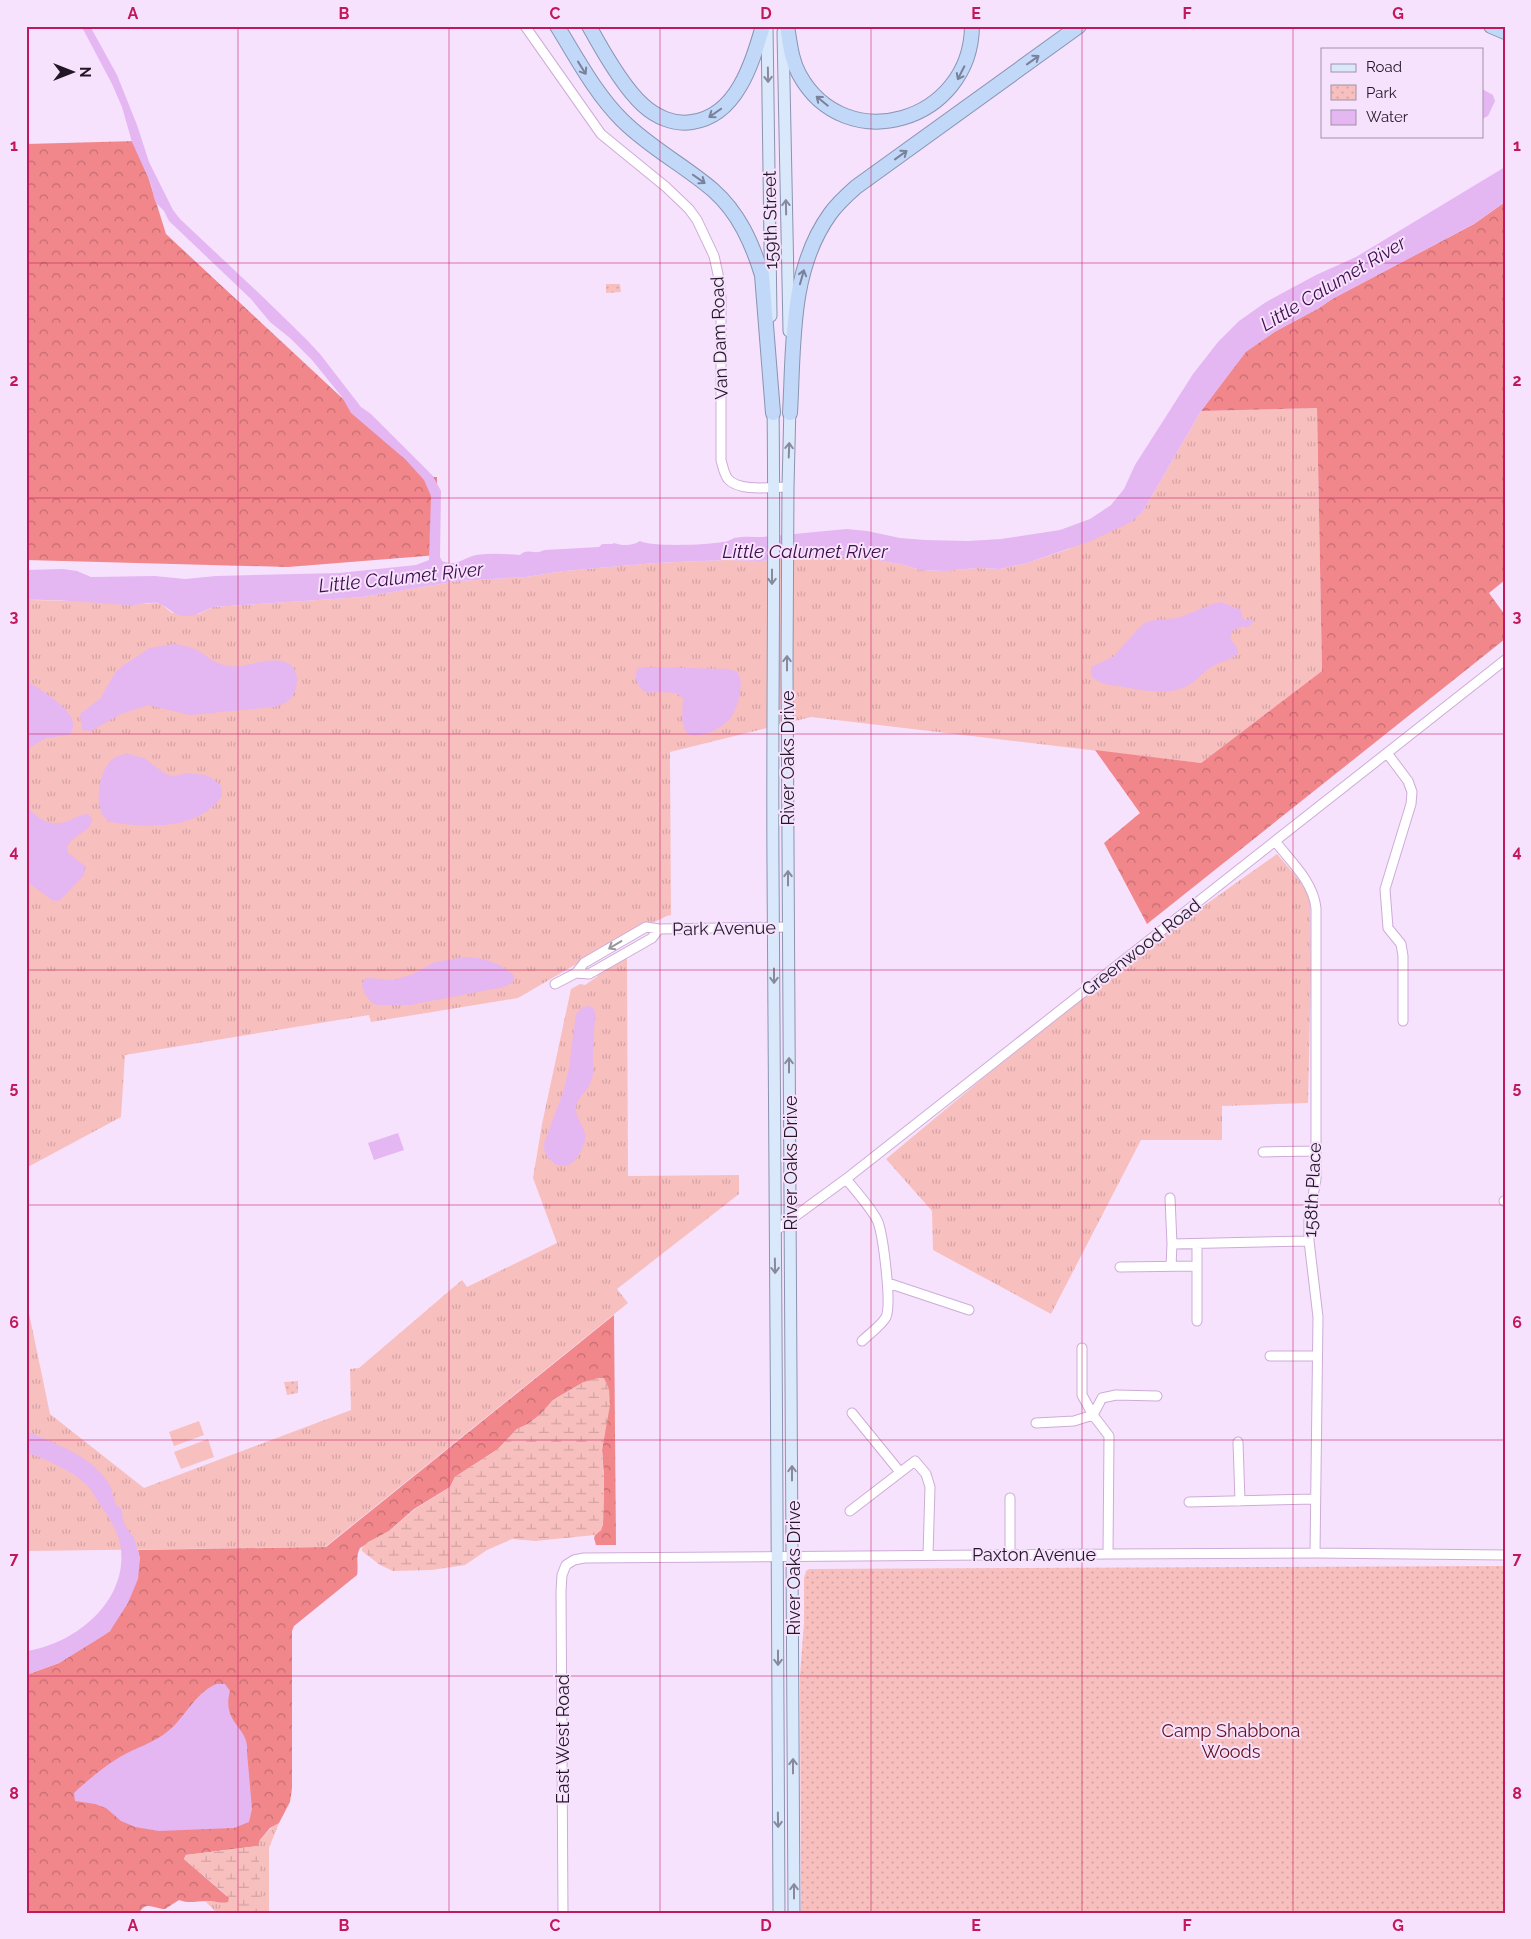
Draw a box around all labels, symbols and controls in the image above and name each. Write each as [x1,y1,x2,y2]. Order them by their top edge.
text: A [128,4,139,23]
text: B [339,4,350,23]
text: C [550,4,561,23]
text: D [760,4,772,23]
text: E [971,4,981,23]
text: F [1182,4,1192,23]
text: G [1392,4,1404,23]
north arrow [48,48,98,98]
legend [1321,48,1484,138]
one-way arrow [1026,55,1040,65]
text: Road [1366,58,1402,76]
one-way arrow [578,60,588,74]
one-way arrow [956,65,965,80]
one-way arrow [763,66,773,83]
text: N [77,67,93,77]
text: Park [1366,84,1397,102]
one-way arrow [815,95,828,106]
one-way arrow [708,108,722,118]
text: Water [1366,108,1409,126]
text: 1 [10,136,18,155]
text: 1 [1513,136,1521,155]
one-way arrow [894,149,907,160]
street label: 159th Street [759,170,781,270]
one-way arrow [691,174,705,184]
one-way arrow [782,199,791,215]
water label: Little Calumet River [1256,230,1411,335]
one-way arrow [798,270,807,286]
street label: Van Dam Road [706,276,732,400]
text: 2 [9,371,19,390]
text: 2 [1512,371,1522,390]
one-way arrow [784,442,793,458]
water label: Little Calumet River [722,540,889,562]
water label: Little Calumet River [317,557,486,597]
one-way arrow [767,568,777,585]
text: 3 [10,607,19,626]
text: 3 [1513,607,1522,626]
one-way arrow [782,656,792,672]
street label: River Oaks Drive [777,690,798,825]
text: 4 [9,842,19,861]
text: 4 [1512,842,1522,861]
one-way arrow [783,871,793,887]
street label: Greenwood Road [1077,894,1205,1000]
street label: Park Avenue [672,917,777,939]
one-way arrow [609,940,623,950]
one-way arrow [769,968,779,984]
one-way arrow [784,1058,794,1074]
text: 5 [10,1078,19,1097]
text: 5 [1513,1078,1522,1097]
street label: River Oaks Drive [780,1095,801,1230]
street label: 158th Place [1299,1141,1325,1238]
one-way arrow [770,1258,780,1274]
text: 6 [9,1313,19,1332]
text: 6 [1512,1313,1522,1332]
one-way arrow [787,1465,797,1481]
street label: River Oaks Drive [783,1500,804,1635]
street label: Paxton Avenue [972,1544,1097,1565]
text: 7 [10,1549,19,1568]
text: 7 [1513,1549,1522,1568]
one-way arrow [773,1650,783,1666]
street label: East West Road [552,1674,573,1804]
park label: Camp Shabbona Woods [1162,1720,1300,1762]
one-way arrow [788,1758,798,1774]
text: 8 [9,1784,19,1803]
text: 8 [1512,1784,1522,1803]
one-way arrow [773,1812,783,1828]
one-way arrow [789,1883,799,1900]
text: A [128,1916,139,1935]
text: B [339,1916,350,1935]
text: C [550,1916,561,1935]
text: D [760,1916,772,1935]
text: E [971,1916,981,1935]
text: F [1182,1916,1192,1935]
text: G [1392,1916,1404,1935]

